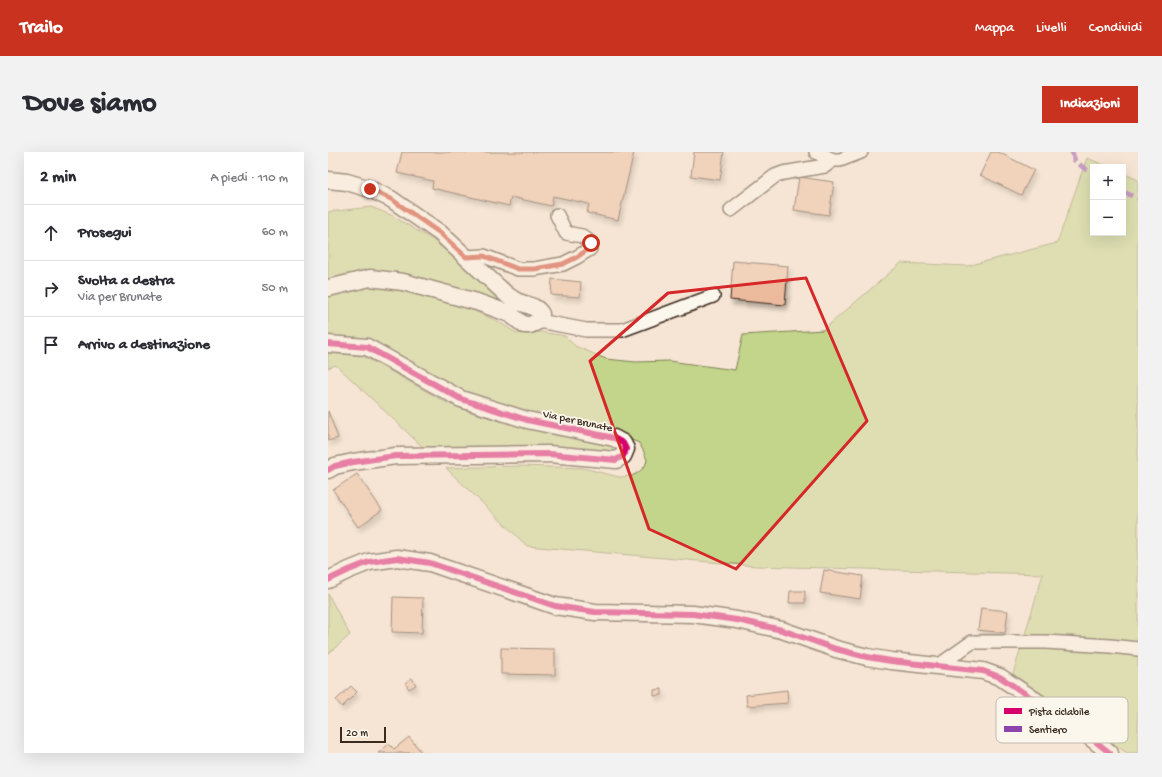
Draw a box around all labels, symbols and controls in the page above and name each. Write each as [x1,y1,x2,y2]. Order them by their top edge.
text: Trailo [20,17,63,40]
text: Mappa [975,20,1014,37]
text: Livelli [1036,20,1067,37]
text: Condividi [1089,20,1142,37]
button: Indicazioni [1042,86,1138,123]
text: Dove siamo [24,88,157,121]
map controls [1090,164,1126,236]
button: + [1090,164,1126,200]
text: 2 min [40,168,76,188]
text: A piedi · 110 m [210,171,288,186]
route end [361,180,379,198]
button: − [1090,200,1126,236]
icon: ahead [40,222,62,244]
text: Prosegui [78,224,131,242]
text: 60 m [262,225,288,240]
route start [582,234,600,252]
text: Svolta a destra [78,272,174,290]
icon: right [40,278,62,300]
text: 50 m [261,281,288,296]
text: Via per Brunate [78,290,162,305]
icon: arrive [40,334,62,356]
text: Arrivo a destinazione [78,336,210,354]
street label: Via per Brunate [541,409,614,435]
legend [996,697,1128,743]
text: Pista ciclabile [1028,707,1090,719]
scale bar [340,725,386,744]
text: Sentiero [1029,725,1067,737]
text: 20 m [346,728,368,740]

